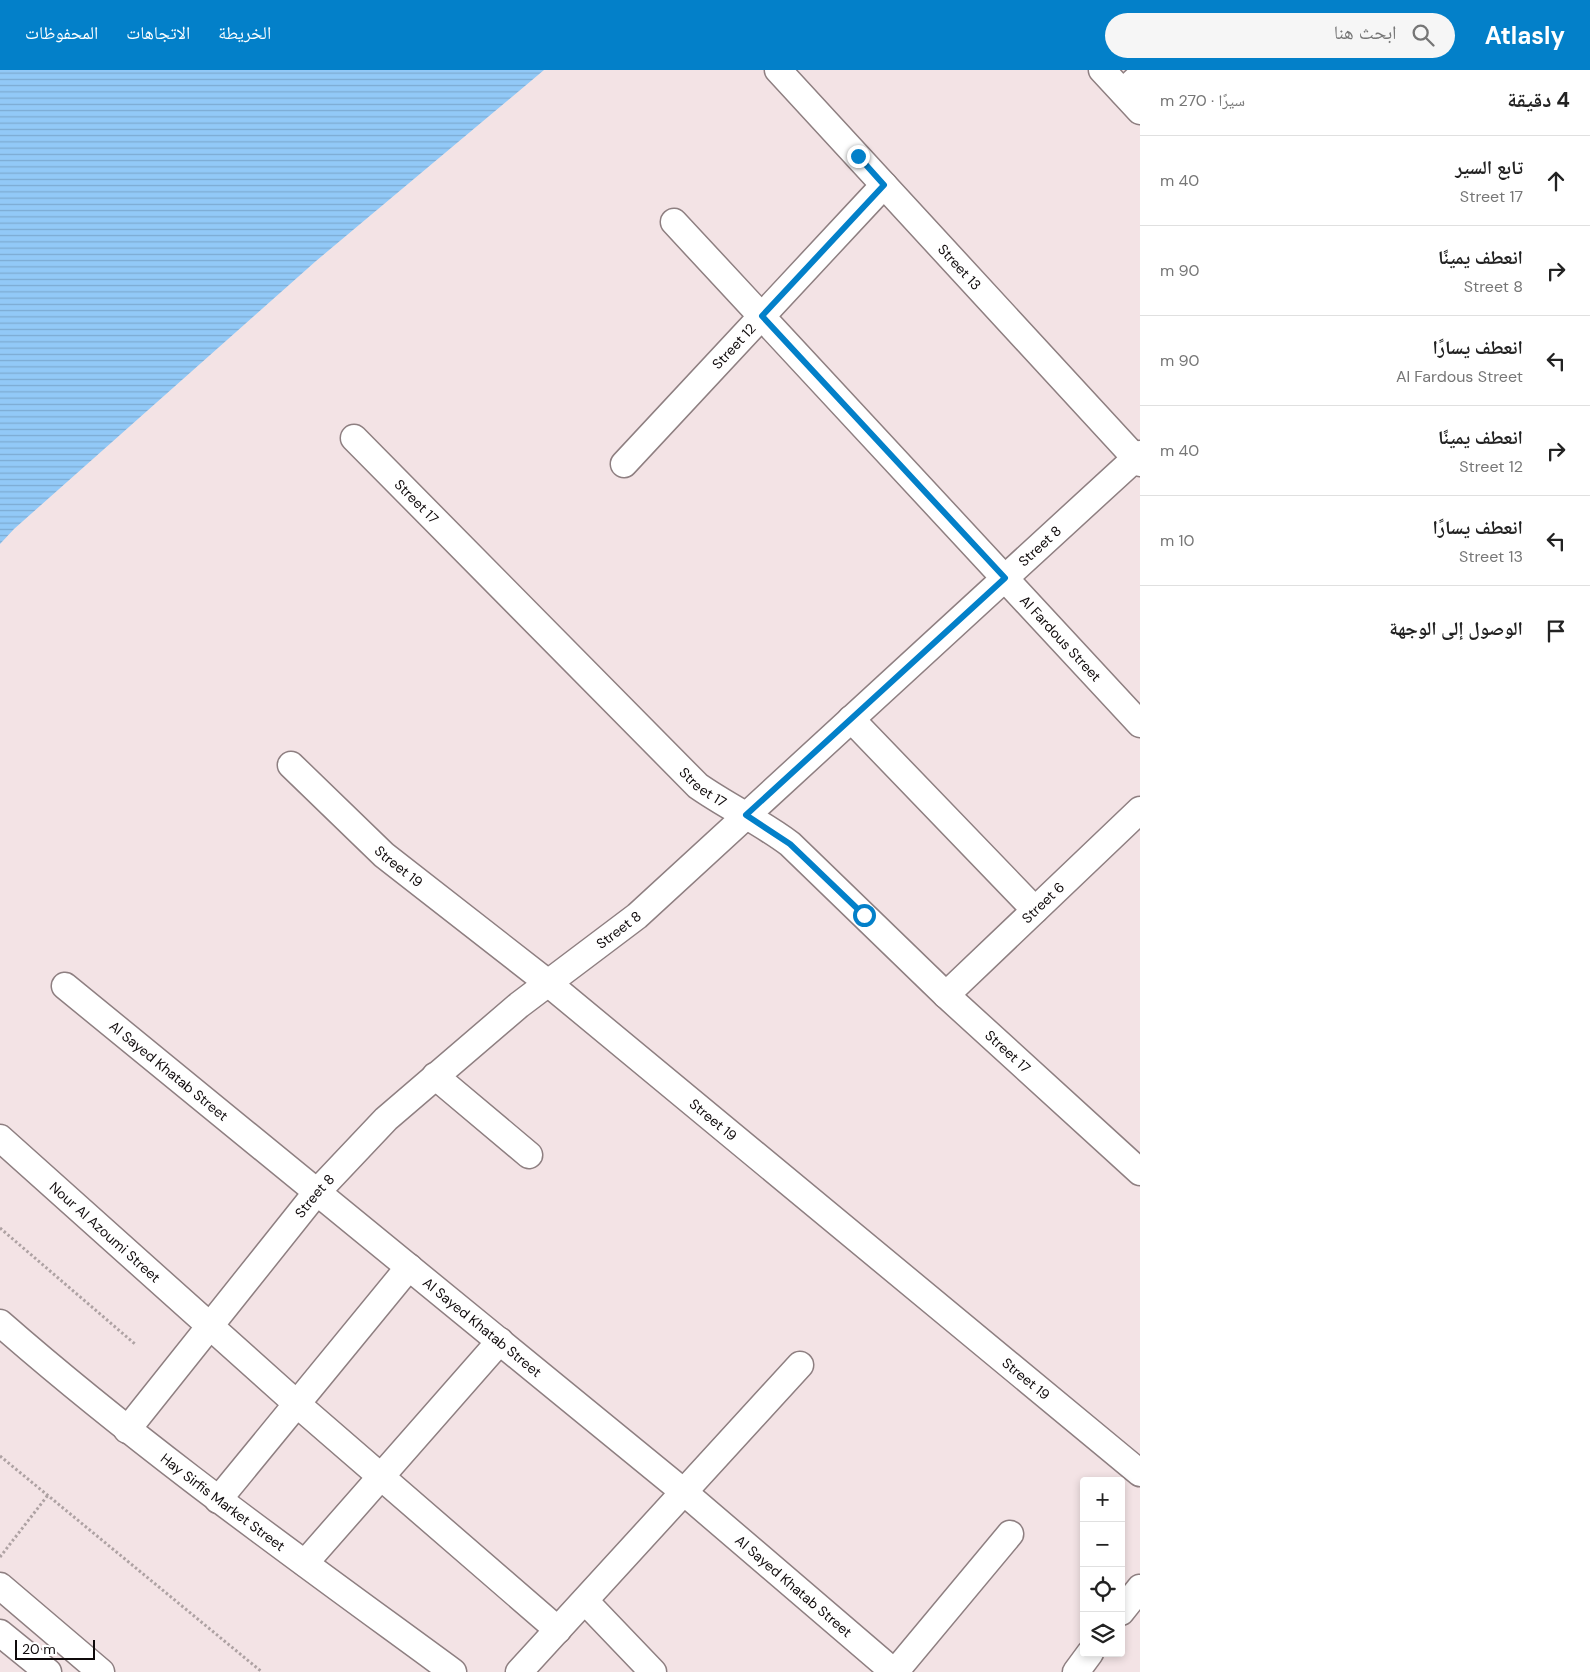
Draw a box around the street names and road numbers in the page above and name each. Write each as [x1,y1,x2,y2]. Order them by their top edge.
street label: Street 13 [934,240,985,294]
street label: Street 12 [708,320,759,373]
street label: Street 17 [391,475,442,527]
street label: Street 8 [1015,522,1065,570]
street label: Al Fardous Street [1016,591,1105,685]
street label: Street 17 [675,763,730,811]
street label: Street 19 [371,842,427,891]
street label: Street 6 [1018,878,1068,927]
street label: Street 8 [592,907,645,953]
street label: Al Sayed Khatab Street [106,1017,232,1125]
street label: Street 17 [981,1026,1034,1077]
street label: Street 19 [686,1095,741,1145]
street label: Street 8 [291,1170,338,1221]
street label: Nour Al Azoumi Street [46,1178,164,1286]
street label: Al Sayed Khatab Street [419,1273,545,1381]
street label: Street 19 [998,1354,1054,1404]
street label: Hay Sirfis Market Street [157,1449,289,1555]
street label: Al Sayed Khatab Street [732,1531,856,1641]

